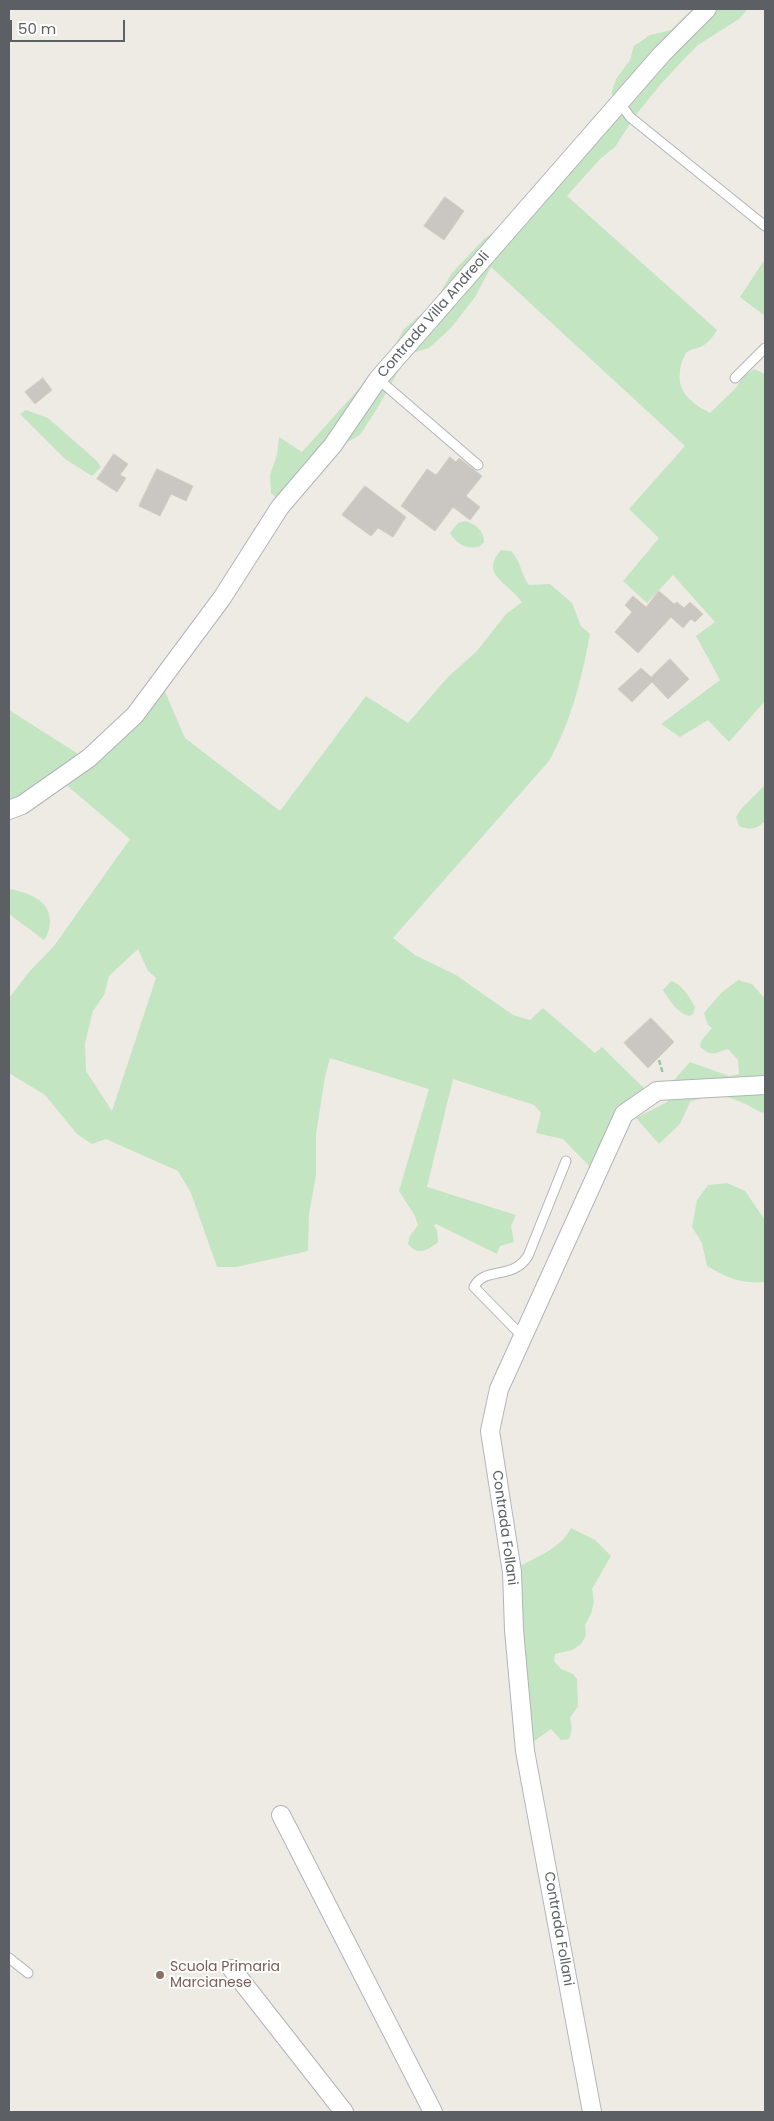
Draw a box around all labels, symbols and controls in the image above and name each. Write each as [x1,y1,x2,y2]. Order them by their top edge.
scale bar [12,10,128,42]
text: 50 m [18,18,56,39]
street label: Contrada Villa Andreoli [375,248,493,382]
street label: Contrada Follani [488,1469,520,1587]
street label: Contrada Follani [540,1870,576,1988]
place label: Scuola Primaria Marcianese [170,1959,280,1991]
marker: Scuola Primaria Marcianese [154,1969,166,1981]

